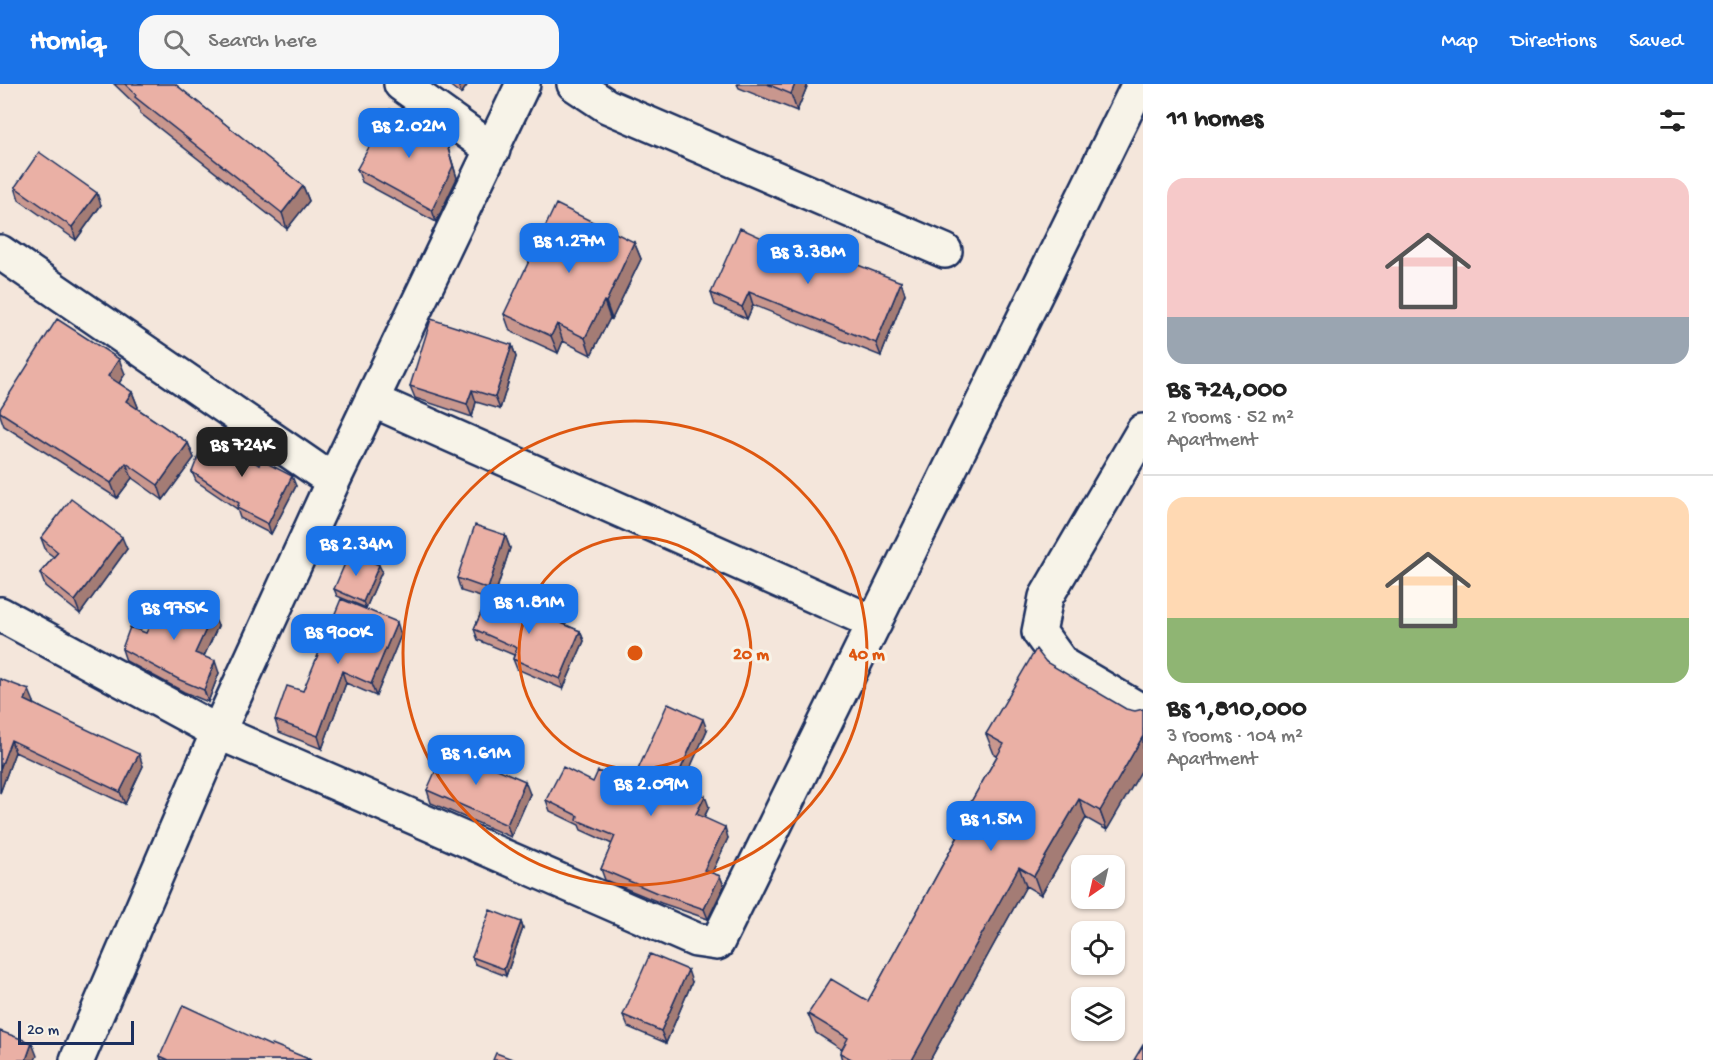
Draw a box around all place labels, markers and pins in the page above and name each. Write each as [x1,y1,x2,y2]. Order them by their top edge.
pin: Bs 2.02M [347,108,471,159]
pin: Bs 1.27M [507,223,631,274]
pin: Bs 3.38M [746,234,870,285]
pin: Bs 724K [187,427,297,478]
pin: Bs 2.34M [294,526,418,577]
pin: Bs 1.81M [467,584,591,635]
pin: Bs 975K [119,590,229,641]
pin: Bs 900K [283,614,393,665]
centre of rings [625,643,645,663]
pin: Bs 1.61M [414,735,538,786]
pin: Bs 2.09M [589,766,713,817]
pin: Bs 1.5M [936,801,1046,852]

